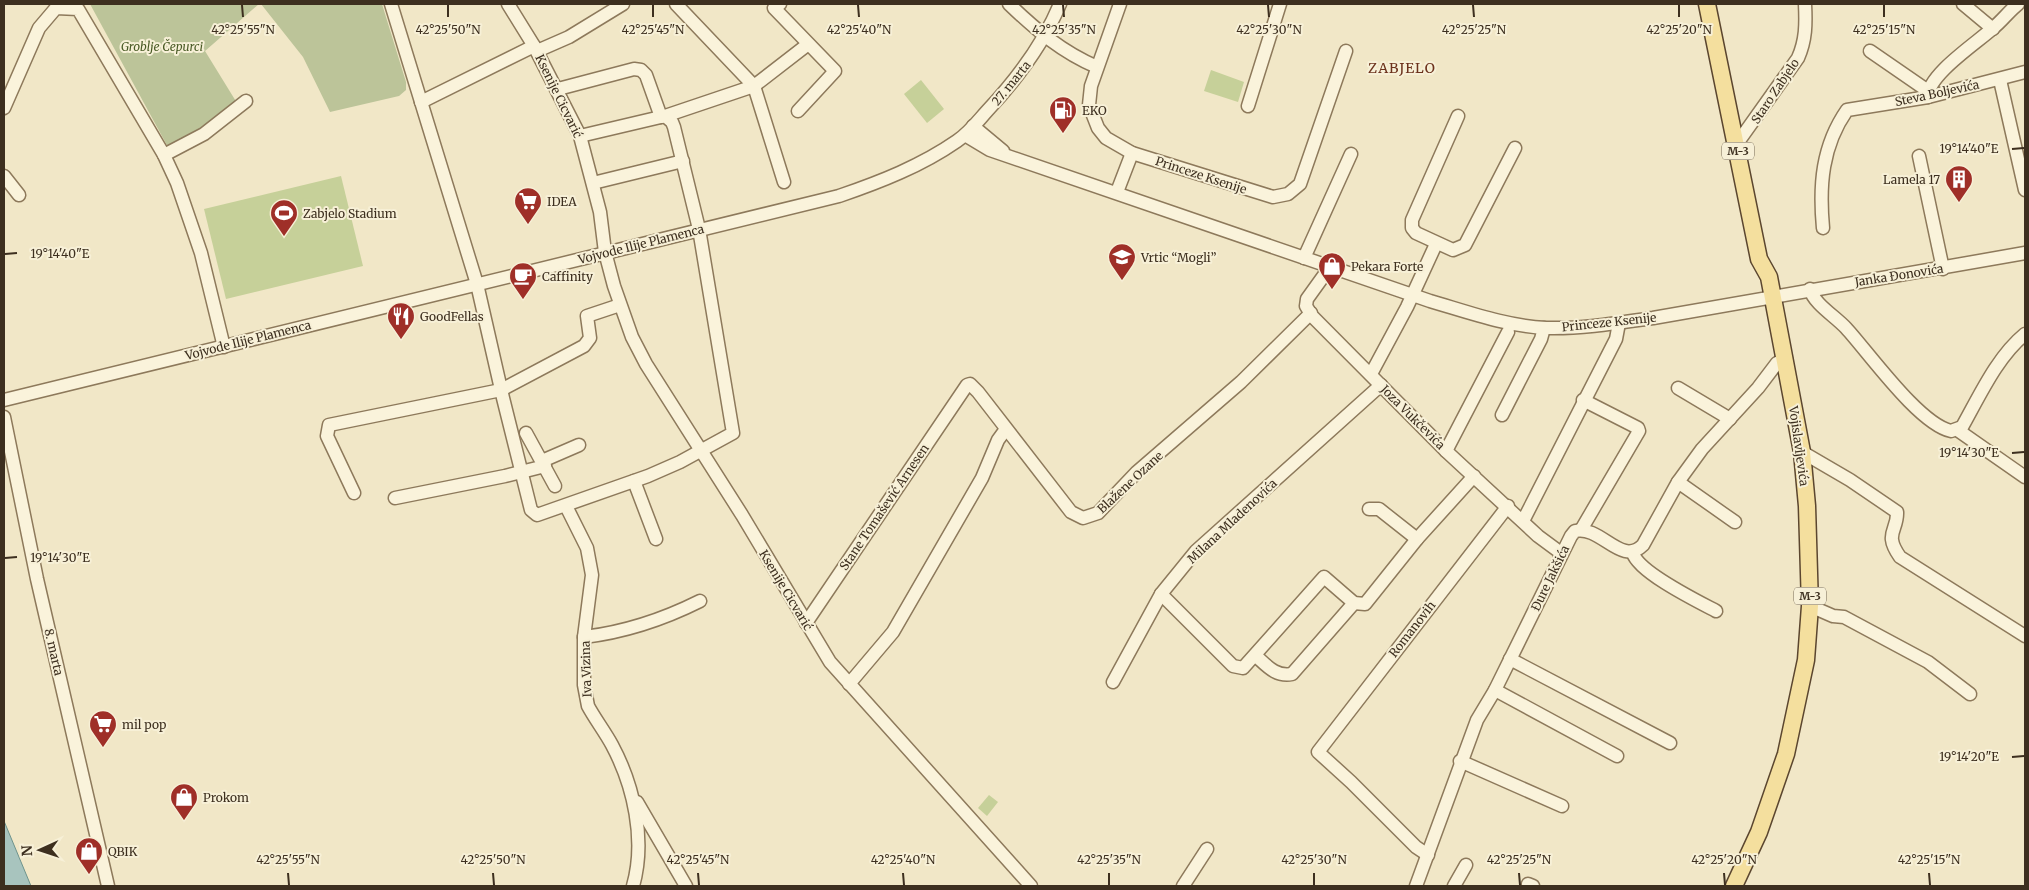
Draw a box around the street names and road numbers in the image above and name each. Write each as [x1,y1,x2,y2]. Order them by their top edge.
street label: Ksenije Cicvarić [532,52,586,140]
street label: Staro Zabjelo [1748,56,1802,126]
street label: 27. marta [988,57,1034,108]
street label: Steva Boljevića [1893,77,1981,109]
road number: M-3 [1722,142,1754,160]
street label: Princeze Ksenije [1153,153,1249,197]
street label: Vojvode Ilije Plamenca [576,221,706,267]
street label: Janka Đonovića [1853,260,1945,290]
street label: Princeze Ksenije [1561,310,1657,334]
street label: Vojvode Ilije Plamenca [183,317,313,363]
street label: Joza Vukčevića [1377,381,1449,453]
street label: Vojislavljevića [1786,404,1812,487]
street label: Stane Tomašević Arnesen [836,441,932,573]
street label: Blažene Ozane [1094,448,1166,516]
street label: Milana Mladenovića [1184,475,1280,566]
street label: Đure Jakšića [1528,542,1573,613]
street label: Ksenije Cicvarić [756,547,816,633]
road number: M-3 [1794,588,1826,604]
street label: Romanovih [1385,598,1439,660]
street label: 8. marta [41,627,67,678]
street label: Iva Vizina [577,640,594,698]

